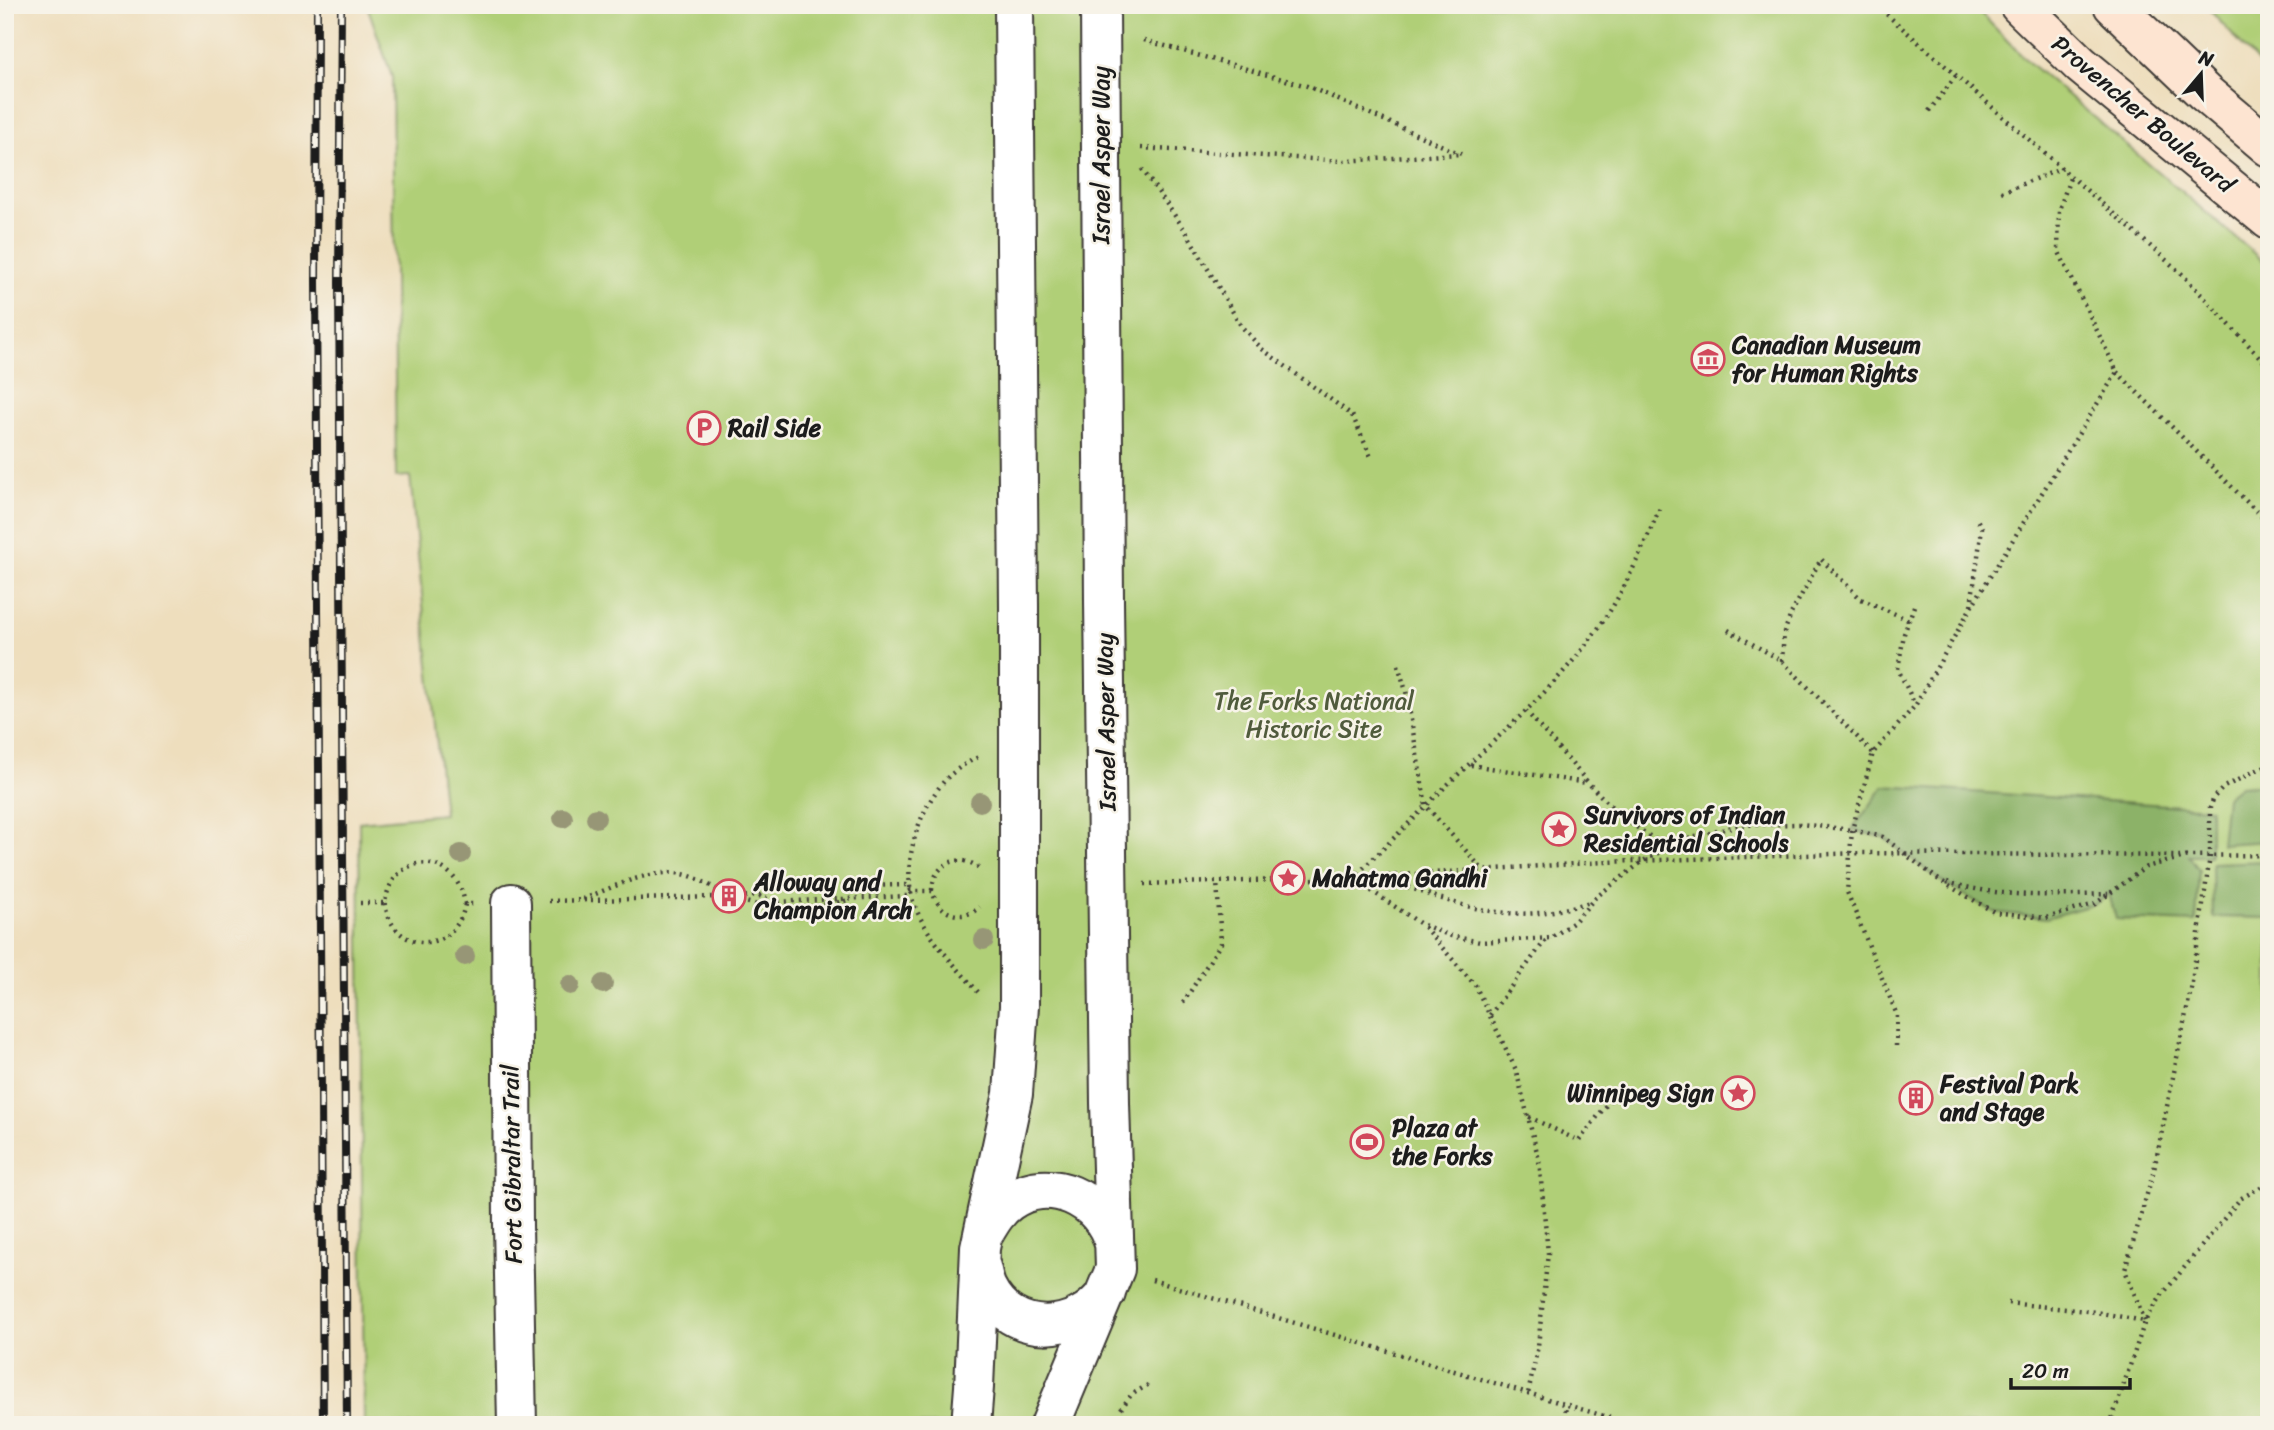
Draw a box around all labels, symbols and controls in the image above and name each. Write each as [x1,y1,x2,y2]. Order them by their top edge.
street label: Provencher Boulevard [2042,24,2246,205]
north arrow [2166,38,2236,108]
text: N [2194,40,2219,76]
street label: Israel Asper Way [1080,65,1122,245]
place label: Canadian Museum for Human Rights [1731,324,1921,394]
museum icon: Canadian Museum for Human Rights [1689,340,1727,378]
place label: Rail Side [727,407,822,449]
parking icon: Rail Side [685,409,723,447]
street label: Israel Asper Way [1083,632,1129,812]
park label: The Forks National Historic Site [1214,680,1415,750]
place label: Survivors of Indian Residential Schools [1583,794,1790,864]
place icon: Survivors of Indian Residential Schools [1540,810,1578,848]
place label: Mahatma Gandhi [1311,857,1489,899]
place icon: Mahatma Gandhi [1269,859,1307,897]
place label: Alloway and Champion Arch [753,861,913,931]
building icon: Alloway and Champion Arch [710,877,748,915]
street label: Fort Gibraltar Trail [489,1063,535,1264]
place label: Festival Park and Stage [1939,1063,2079,1133]
place label: Winnipeg Sign [1567,1072,1714,1114]
place icon: Winnipeg Sign [1719,1074,1757,1112]
building icon: Festival Park and Stage [1897,1079,1935,1117]
place label: Plaza at the Forks [1392,1107,1493,1177]
sports icon: Plaza at the Forks [1348,1123,1386,1161]
scale bar [2011,1346,2130,1390]
text: 20 m [2022,1352,2069,1390]

